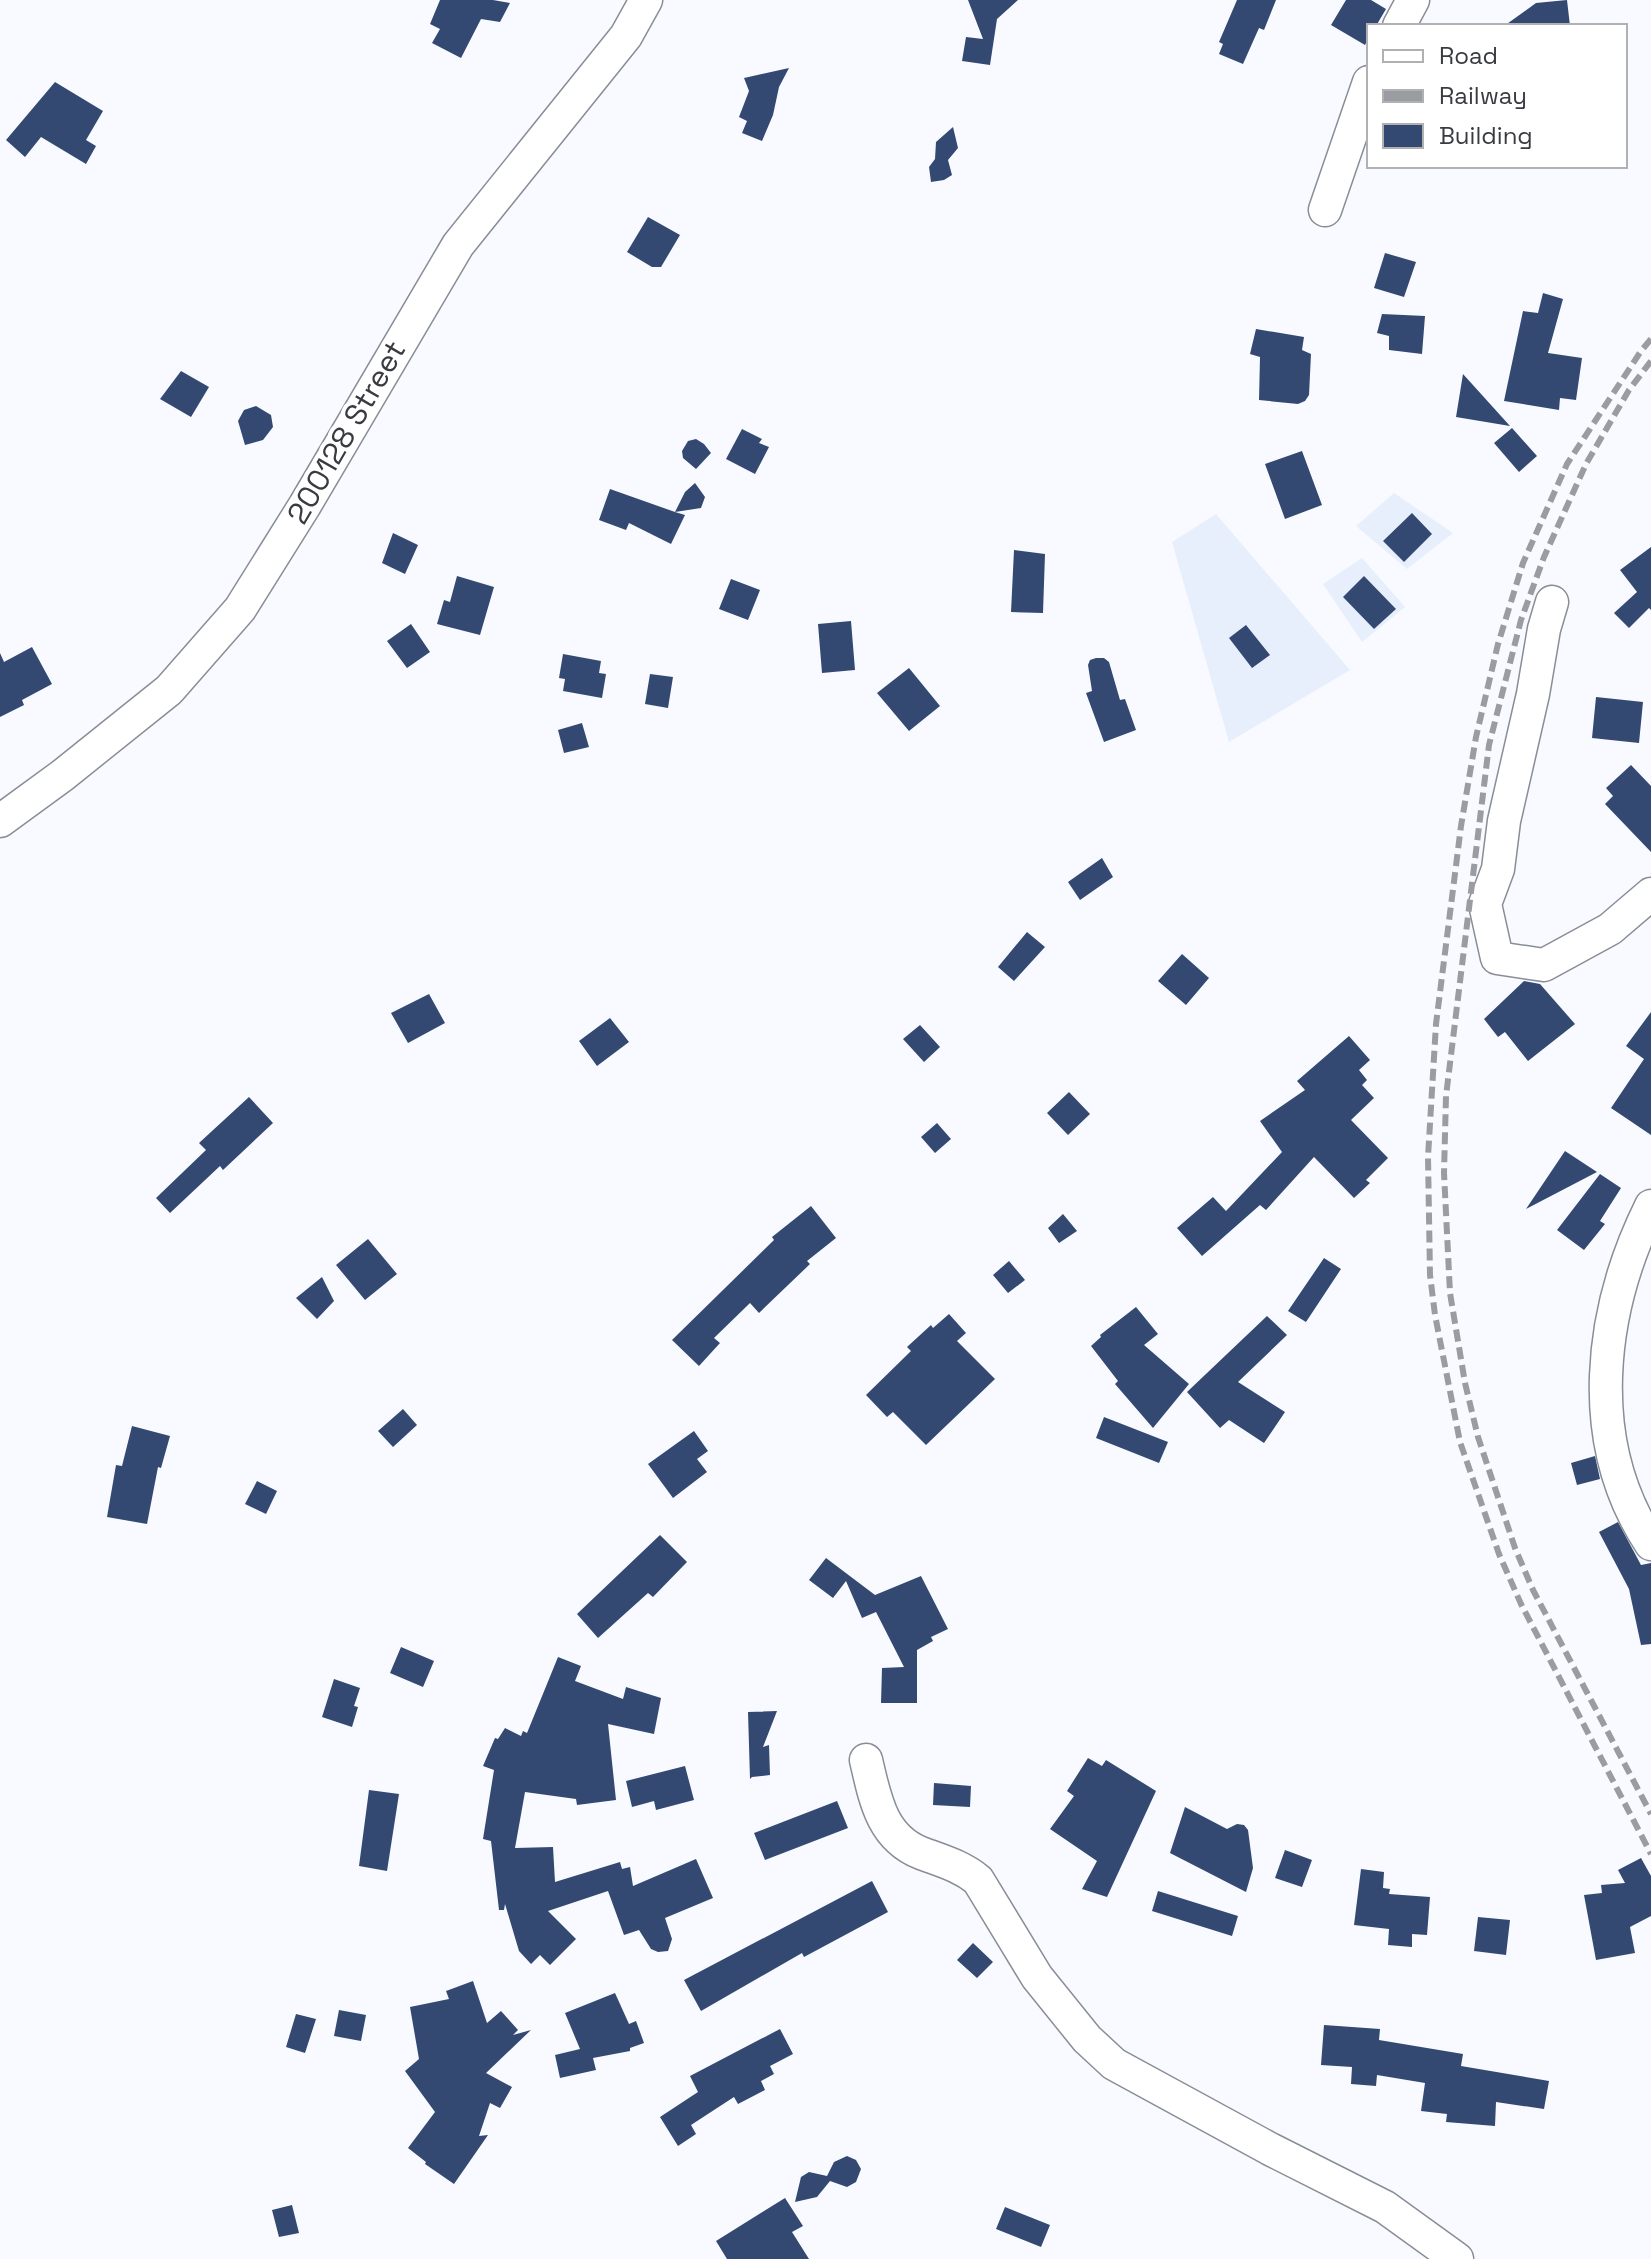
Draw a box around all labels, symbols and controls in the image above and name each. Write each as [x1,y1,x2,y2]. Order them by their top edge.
legend [1367,24,1627,168]
text: Road [1439,40,1498,71]
text: Railway [1439,80,1527,111]
text: Building [1439,120,1533,151]
street label: 200128 Street [278,333,414,531]

